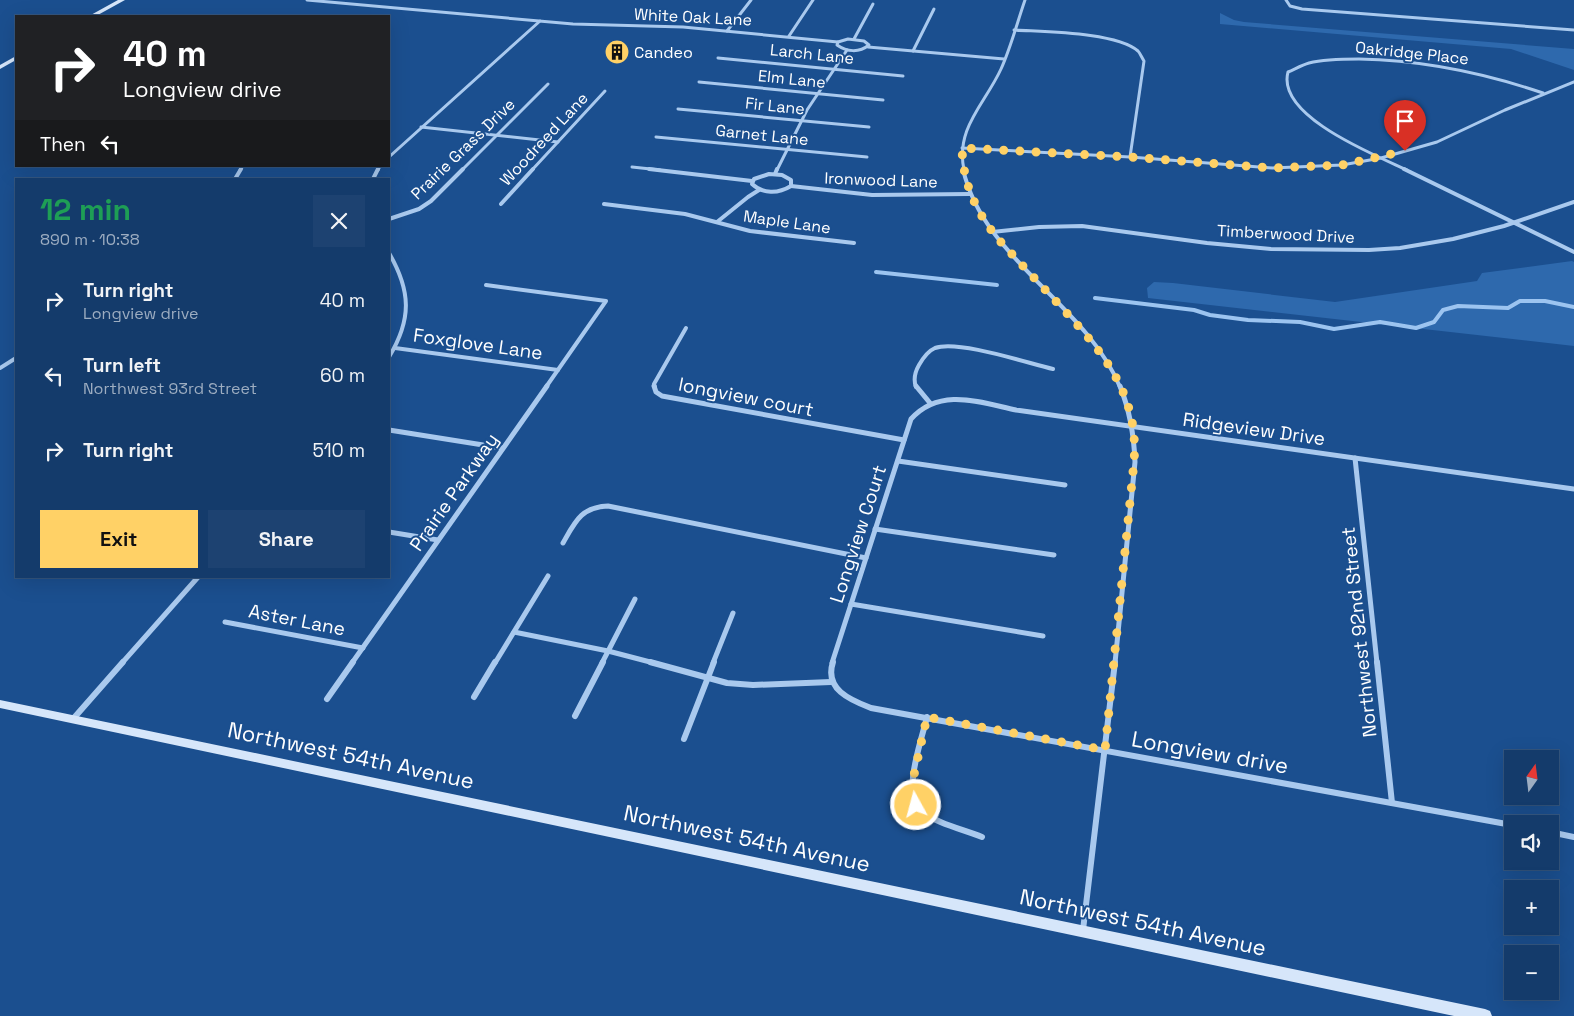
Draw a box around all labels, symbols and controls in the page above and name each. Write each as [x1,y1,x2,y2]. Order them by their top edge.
street label: White Oak Lane [633,3,753,31]
text: 40 m [123,32,207,76]
icon: right [40,35,105,100]
street label: Oakridge Place [1354,37,1470,69]
building icon: Candeo [604,39,630,65]
street label: Larch Lane [769,39,855,69]
place label: Candeo [634,42,693,63]
street label: Elm Lane [757,65,827,93]
text: Longview drive [123,75,282,103]
street label: Woodreed Lane [495,88,593,190]
street label: Fir Lane [744,92,806,120]
street label: Prairie Grass Drive [407,94,519,204]
pin [1384,100,1426,151]
icon: arrive [1391,107,1419,135]
street label: Garnet Lane [714,120,810,150]
icon: left [96,130,124,158]
text: Then [40,132,86,157]
street label: Ironwood Lane [824,168,938,192]
text: 12 min [40,190,131,229]
button: close [313,195,365,247]
street label: Maple Lane [742,205,832,239]
street label: Timberwood Drive [1217,220,1355,248]
text: 890 m · 10:38 [40,229,140,250]
text: Turn right [83,278,173,303]
icon: right [40,287,68,315]
text: 40 m [320,288,365,313]
text: Longview drive [83,303,198,324]
street label: Foxglove Lane [412,323,544,365]
text: Turn left [83,353,161,378]
icon: left [40,362,68,390]
text: 60 m [320,363,365,388]
street label: longview court [676,372,816,422]
text: Northwest 93rd Street [83,378,257,399]
street label: Ridgeview Drive [1181,407,1327,451]
street label: Prairie Parkway [404,428,504,556]
icon: right [40,437,68,465]
text: Turn right [83,438,173,463]
text: 510 m [313,438,365,463]
street label: Longview Court [824,462,892,606]
button: Exit [40,510,198,568]
button: Share [208,510,365,568]
street label: Northwest 92nd Street [1336,526,1382,738]
street label: Aster Lane [247,598,347,642]
street label: Northwest 54th Avenue [225,715,477,795]
street label: Longview drive [1129,724,1291,780]
north arrow [1504,750,1559,805]
map controls [1504,750,1559,1000]
position arrow [889,778,941,830]
street label: Northwest 54th Avenue [621,798,873,878]
button: sound [1504,815,1559,870]
button: + [1504,880,1559,935]
street label: Northwest 54th Avenue [1017,882,1269,962]
button: − [1504,945,1559,1000]

